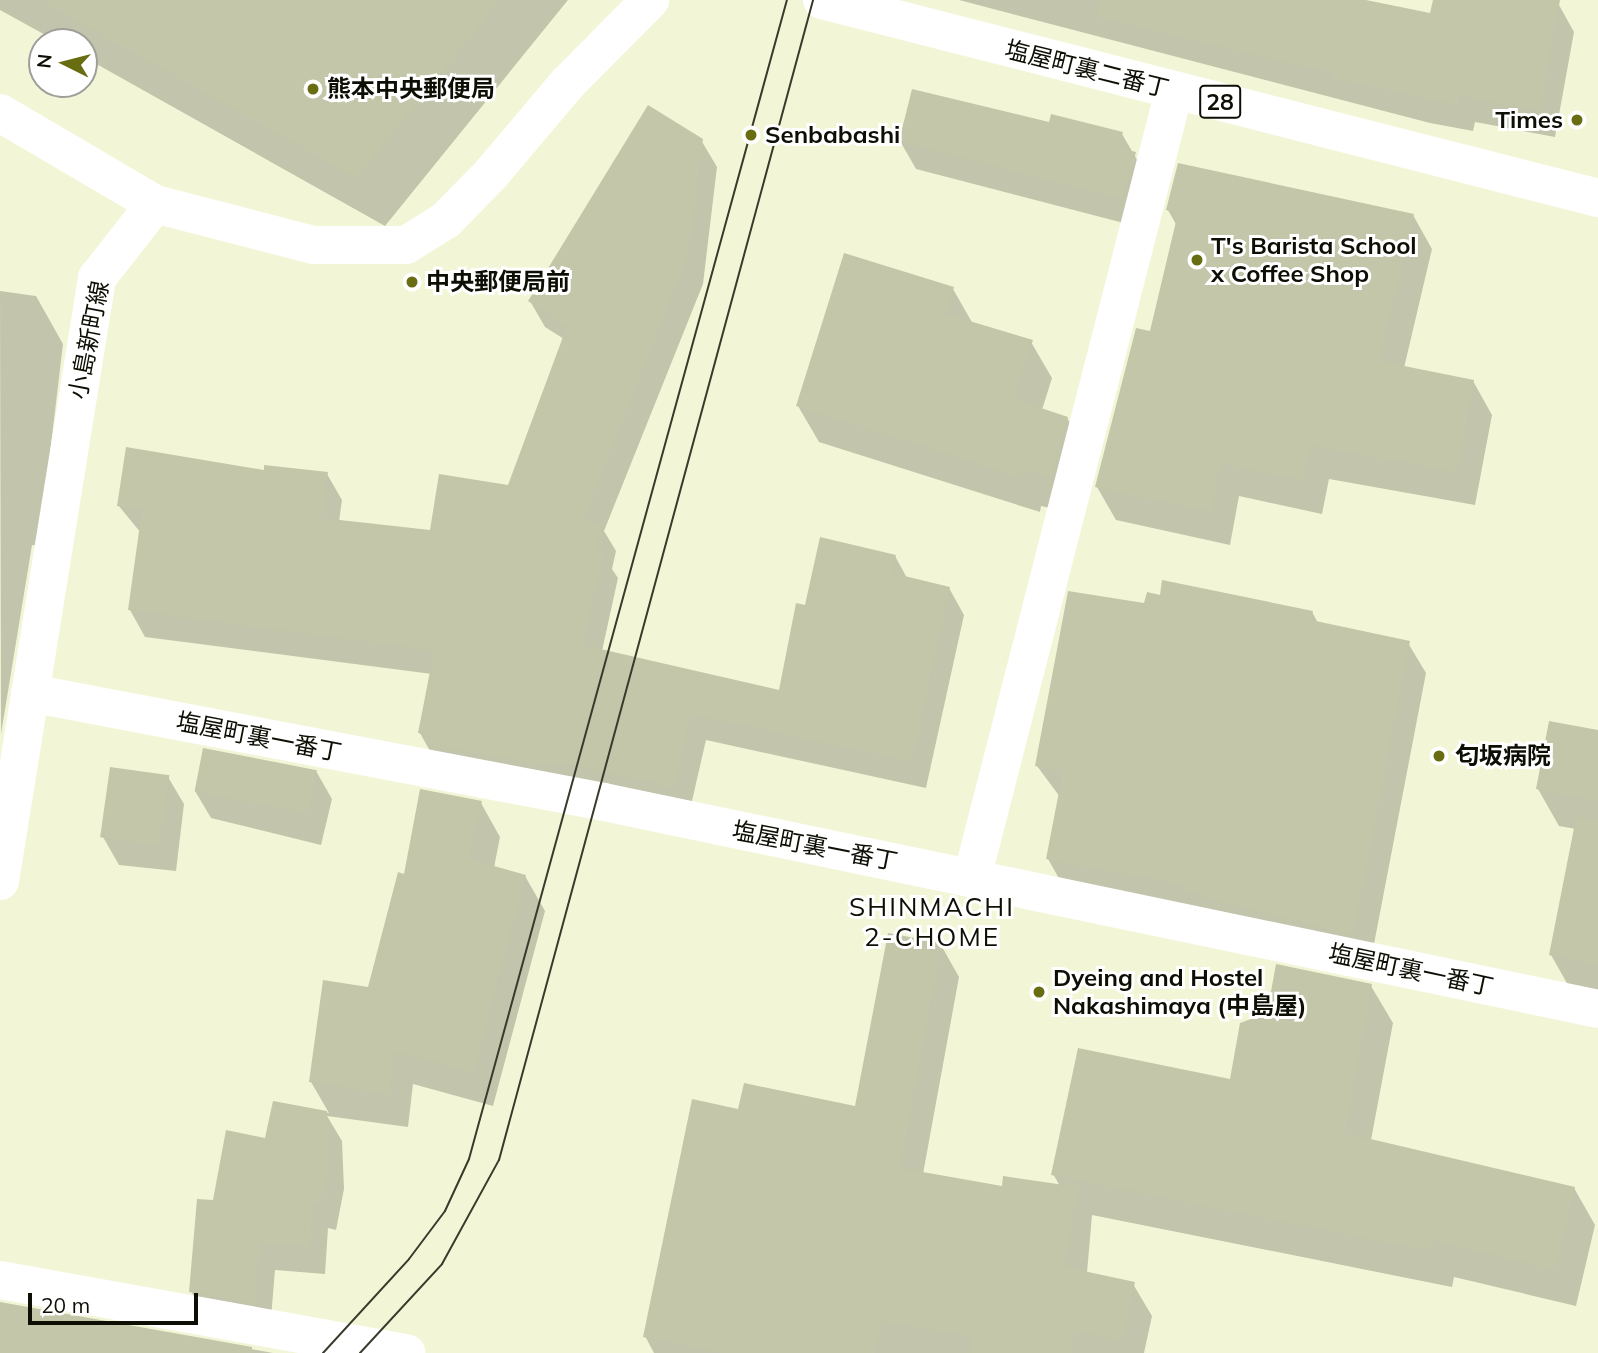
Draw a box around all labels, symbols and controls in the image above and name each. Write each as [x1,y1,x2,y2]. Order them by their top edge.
north arrow [28,28,98,98]
street label: 塩屋町裏二番丁 [1002,35,1172,103]
text: N [31,53,57,69]
place label: 熊本中央郵便局 [327,75,495,103]
marker: 熊本中央郵便局 [305,81,321,97]
road number: 28 [1199,82,1241,122]
place label: Times [1495,106,1563,134]
marker: Times [1569,112,1585,128]
place label: Senbabashi [765,121,900,149]
marker: Senbabashi [743,127,759,143]
place label: T's Barista School x Coffee Shop [1211,232,1417,288]
marker: T's Barista School x Coffee Shop [1189,252,1205,268]
place label: 中央郵便局前 [426,268,570,296]
marker: 中央郵便局前 [404,274,420,290]
street label: 小島新町線 [63,278,115,402]
street label: 塩屋町裏一番丁 [174,707,344,767]
place label: 匂坂病院 [1455,742,1551,770]
marker: 匂坂病院 [1429,746,1449,766]
street label: 塩屋町裏一番丁 [730,816,900,876]
district label: SHINMACHI 2-CHOME [850,891,1014,953]
street label: 塩屋町裏一番丁 [1326,938,1496,1002]
place label: Dyeing and Hostel Nakashimaya (中島屋) [1053,964,1306,1020]
marker: Dyeing and Hostel Nakashimaya (中島屋) [1031,984,1047,1000]
scale bar [32,1280,201,1324]
text: 20 m [41,1292,90,1318]

